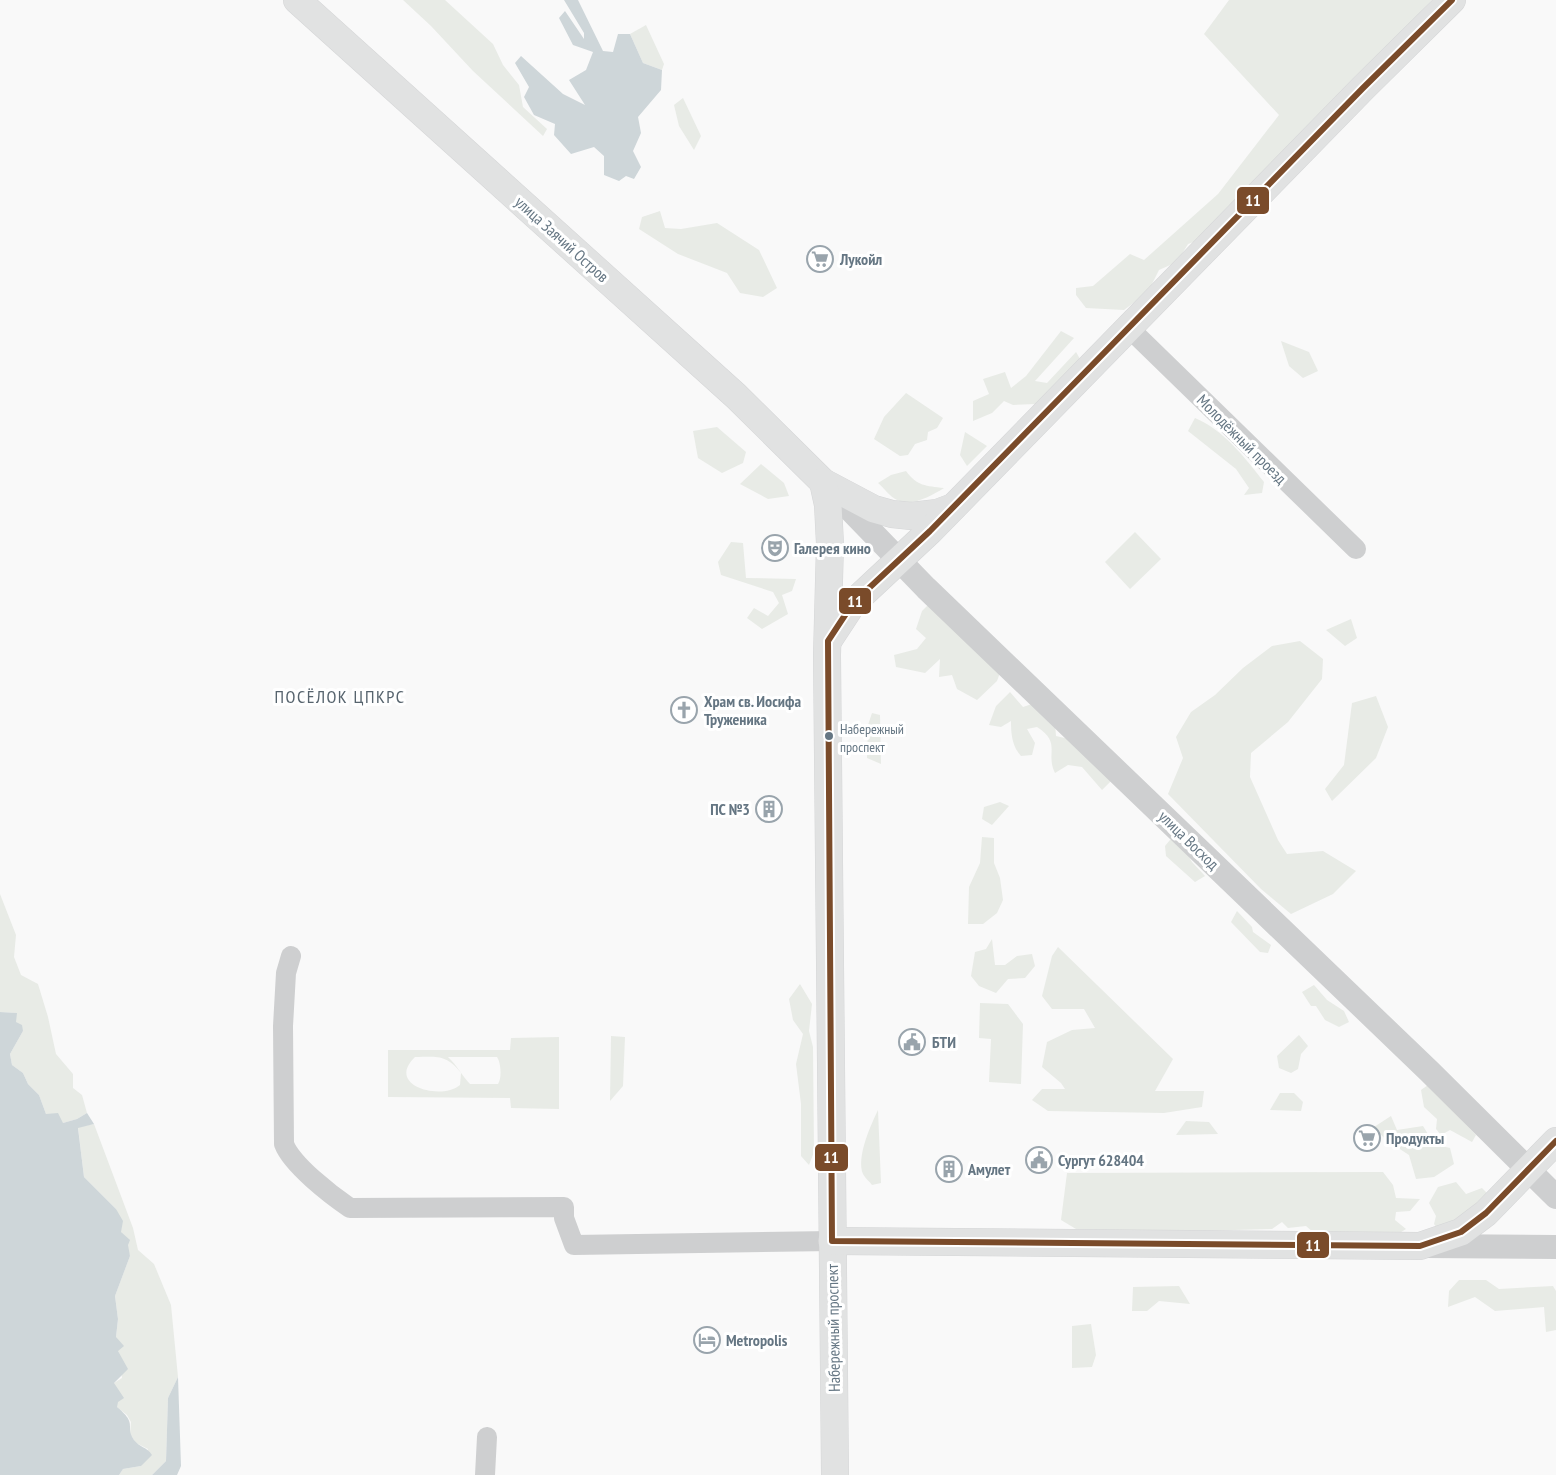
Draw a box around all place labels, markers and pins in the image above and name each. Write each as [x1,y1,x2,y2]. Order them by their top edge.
supermarket icon: Лукойл [805,244,835,274]
place label: Лукойл [839,249,882,269]
theatre icon: Галерея кино [760,533,790,563]
place label: Галерея кино [794,538,871,558]
place label: Храм св. Иосифа Труженика [704,691,801,729]
church icon: Храм св. Иосифа Труженика [669,695,699,725]
place label: Набережный проспект [840,720,904,756]
marker: Набережный проспект [823,730,835,742]
building icon: ПС №3 [754,794,784,824]
place label: ПС №3 [710,799,750,819]
public building icon: БТИ [897,1027,927,1057]
place label: БТИ [932,1032,956,1052]
supermarket icon: Продукты [1352,1123,1382,1153]
place label: Продукты [1386,1128,1444,1148]
public building icon: Сургут 628404 [1024,1145,1054,1175]
place label: Сургут 628404 [1058,1150,1144,1170]
building icon: Амулет [934,1154,964,1184]
place label: Амулет [967,1159,1011,1179]
hotel icon: Metropolis [692,1325,722,1355]
place label: Metropolis [726,1330,788,1350]

